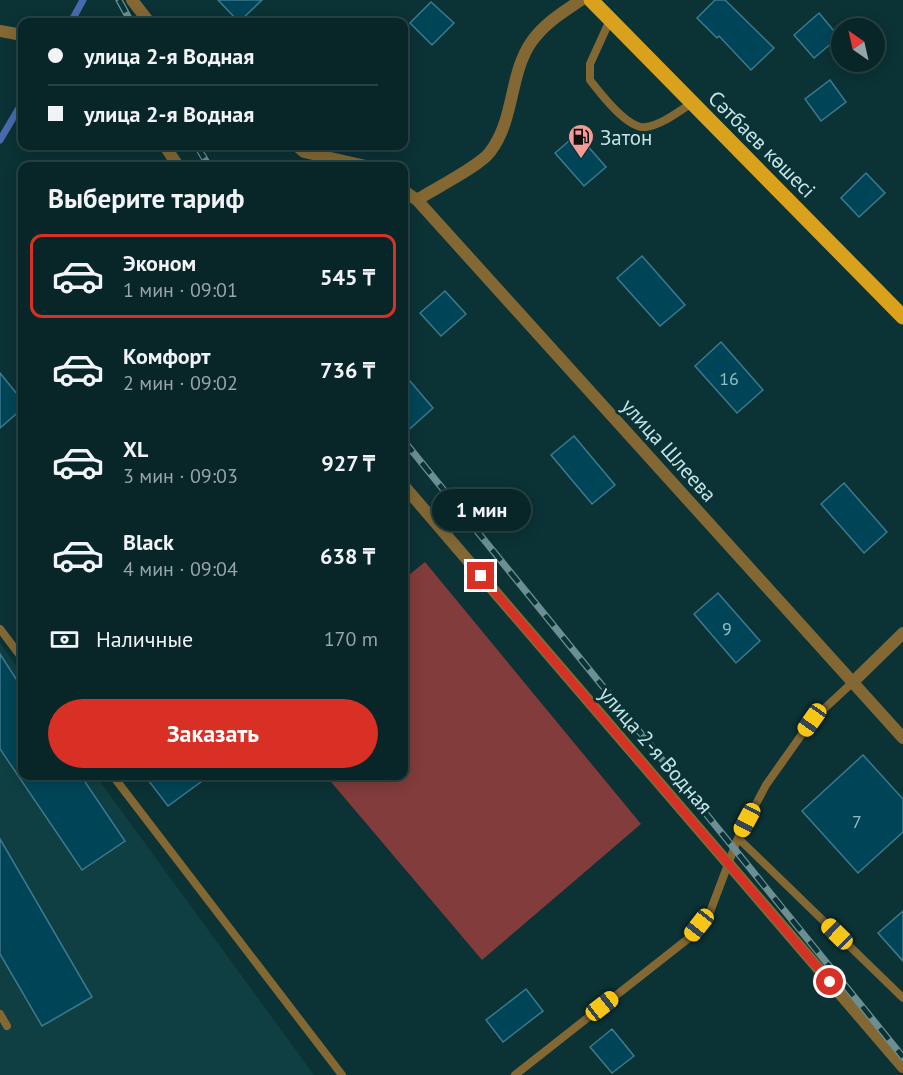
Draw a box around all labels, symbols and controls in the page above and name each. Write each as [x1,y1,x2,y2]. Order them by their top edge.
north arrow [831,18,885,72]
map controls [831,18,885,72]
text: улица 2-я Водная [84,42,254,70]
street label: Сәтбаев көшесі [703,85,821,203]
text: улица 2-я Водная [84,100,254,128]
fuel station icon: Затон [566,122,596,160]
place label: Затон [600,124,652,151]
text: Выберите тариф [48,181,244,215]
icon: car [51,249,105,303]
text: Эконом [123,249,196,277]
text: 545 ₸ [320,263,375,291]
text: 1 мин · 09:01 [123,277,238,303]
icon: car [51,342,105,396]
text: Комфорт [123,342,211,370]
text: 736 ₸ [320,356,375,384]
house number: 16 [719,367,739,390]
text: 2 мин · 09:02 [123,370,238,396]
street label: улица Шлеева [615,393,723,507]
icon: car [51,435,105,489]
text: XL [123,435,148,463]
text: 927 ₸ [321,449,375,477]
text: 3 мин · 09:03 [123,463,238,489]
callout: 1 мин [432,489,530,531]
text: 1 мин [456,497,507,523]
icon: car [51,528,105,582]
text: Black [123,528,174,556]
text: 638 ₸ [320,542,375,570]
text: 4 мин · 09:04 [123,556,238,582]
route end [467,562,494,589]
house number: 9 [722,617,732,640]
icon: cash [48,623,81,656]
text: Наличные [96,625,193,653]
text: 170 m [324,626,378,652]
street label: улица 2-я Водная [593,681,719,819]
button: Заказать [48,699,378,768]
car [794,700,830,740]
car [731,800,763,840]
house number: 7 [852,810,862,833]
car [681,905,717,945]
car [818,915,856,953]
route start [816,968,843,995]
car [582,988,622,1024]

